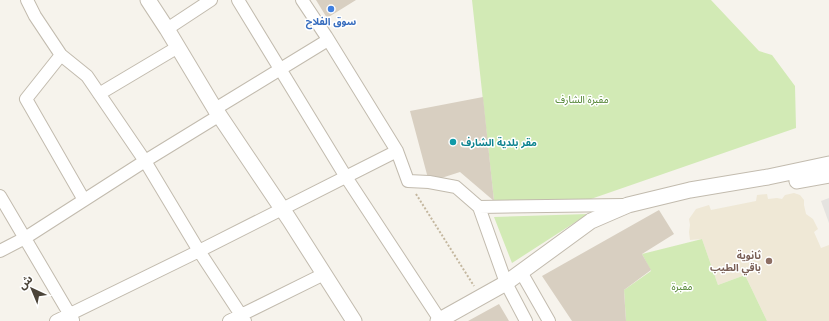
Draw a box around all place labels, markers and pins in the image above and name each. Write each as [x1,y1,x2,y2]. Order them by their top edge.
marker: سوق الفلاح [326,4,336,14]
place label: سوق الفلاح [306,15,356,30]
place label: مقر بلدية الشارف [461,136,537,149]
marker: مقر بلدية الشارف [448,137,458,147]
place label: ثانوية باقي الطيب [710,249,761,276]
marker: ثانوية باقي الطيب [764,256,774,266]

